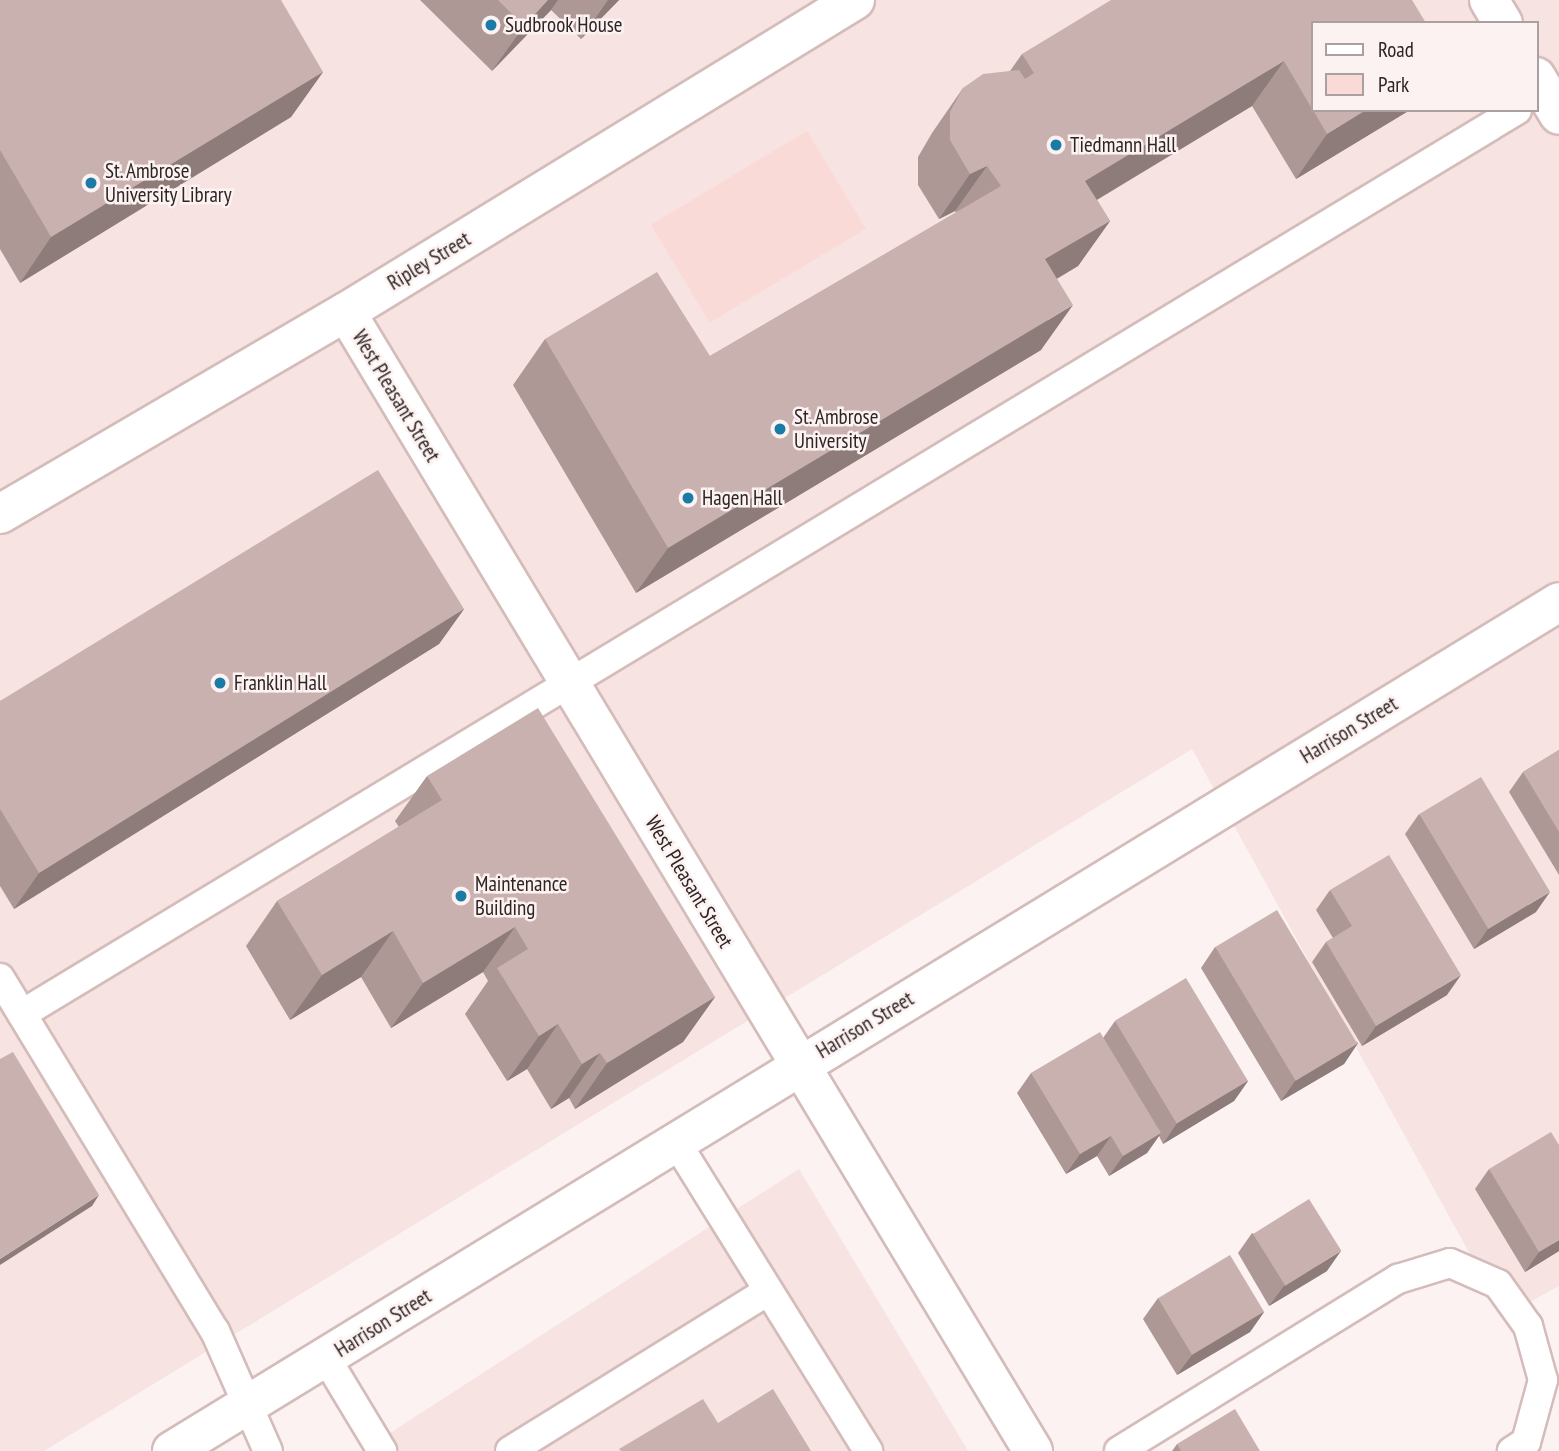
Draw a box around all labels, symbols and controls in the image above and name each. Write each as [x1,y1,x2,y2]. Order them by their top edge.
place label: Sudbrook House [505,12,623,38]
marker: Sudbrook House [483,17,499,33]
legend [1310,21,1538,112]
text: Road [1378,36,1414,63]
text: Park [1378,71,1409,98]
place label: Tiedmann Hall [1070,132,1176,158]
marker: Tiedmann Hall [1048,137,1064,153]
place label: St. Ambrose University Library [105,158,232,208]
marker: St. Ambrose University Library [83,175,99,191]
street label: Ripley Street [383,226,475,296]
street label: West Pleasant Street [347,326,445,466]
place label: St. Ambrose University [794,404,880,454]
marker: St. Ambrose University [772,421,788,437]
place label: Hagen Hall [702,485,783,511]
marker: Hagen Hall [680,490,696,506]
place label: Franklin Hall [234,670,327,696]
marker: Franklin Hall [212,675,228,691]
street label: Harrison Street [1296,691,1402,769]
street label: West Pleasant Street [640,812,738,952]
place label: Maintenance Building [475,871,567,921]
marker: Maintenance Building [453,888,469,904]
street label: Harrison Street [812,986,918,1064]
street label: Harrison Street [330,1283,436,1363]

